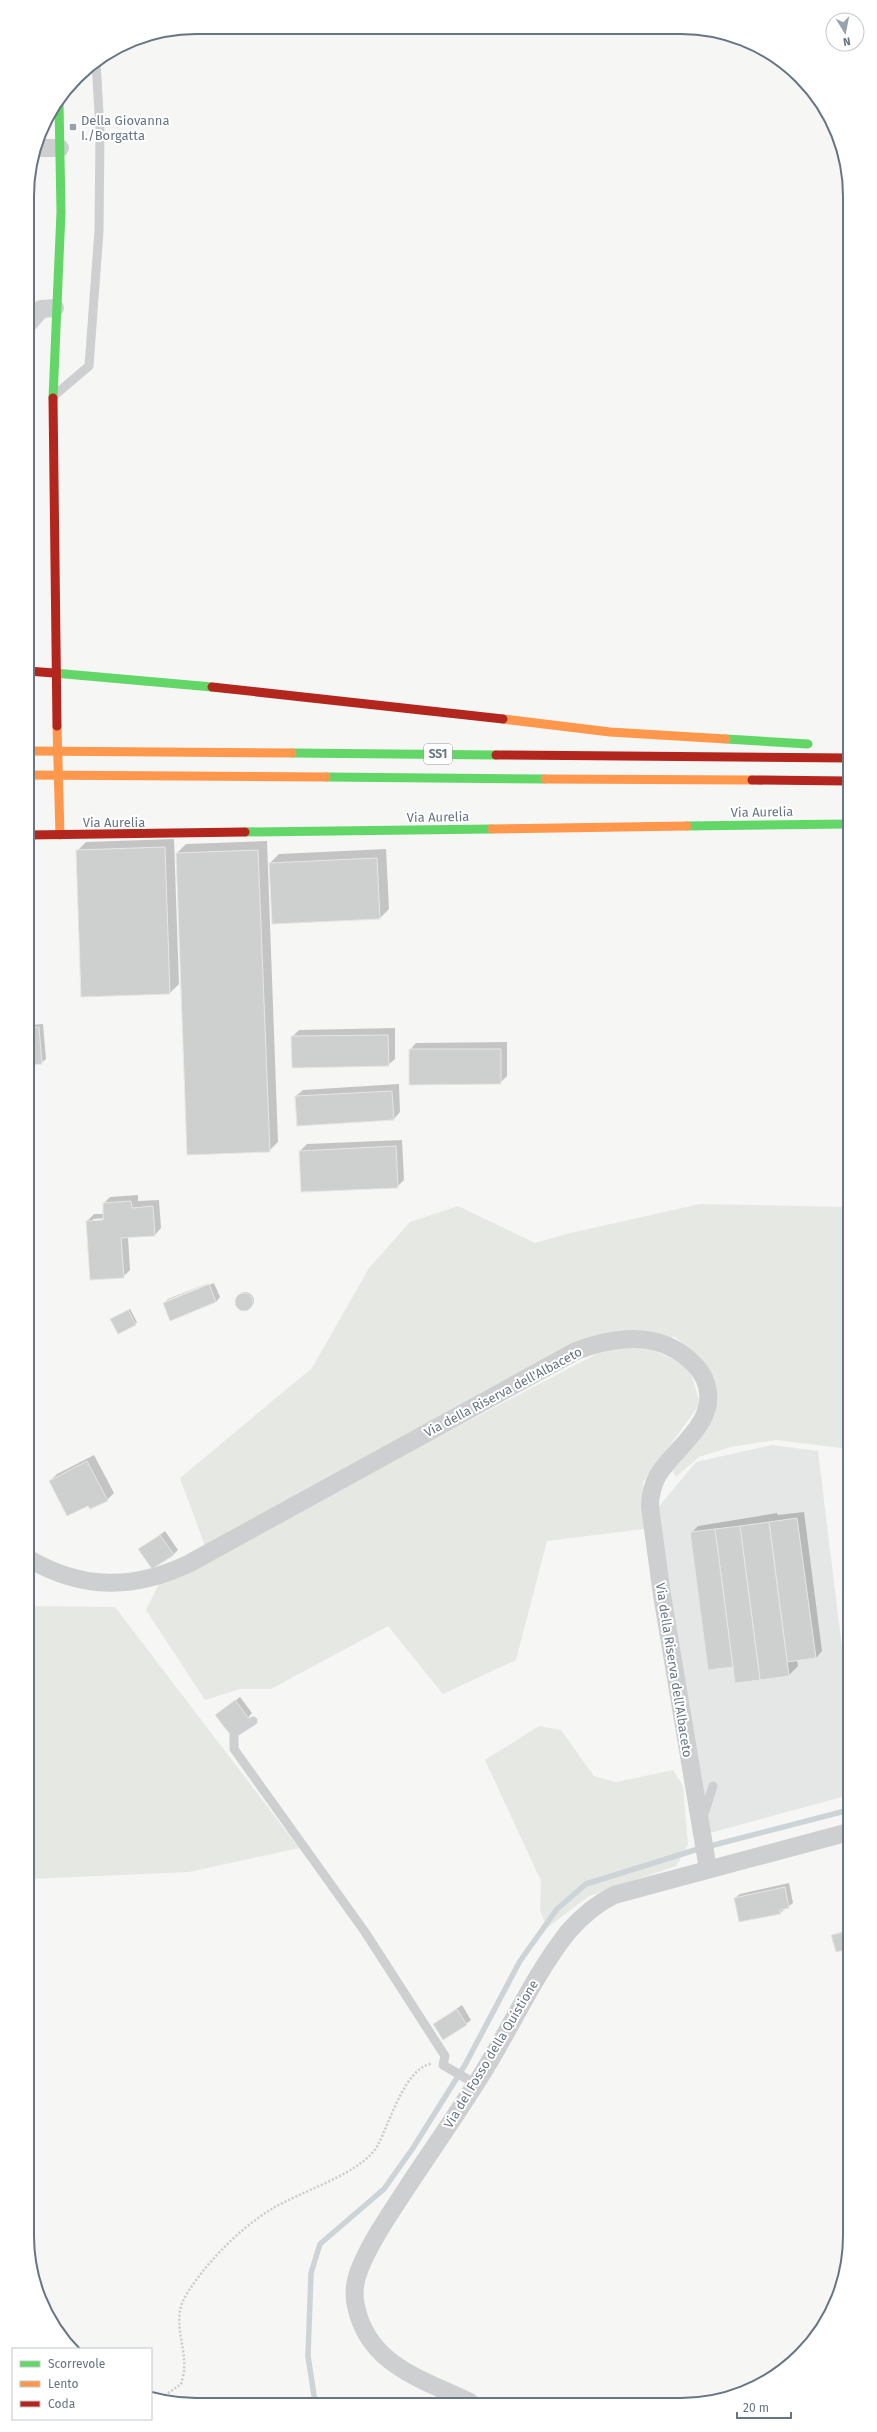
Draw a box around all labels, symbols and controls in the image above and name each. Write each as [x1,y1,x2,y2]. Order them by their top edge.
north arrow [825,12,865,52]
text: N [842,34,851,48]
place label: Della Giovanna I./Borgatta [81,113,170,143]
marker: Della Giovanna I./Borgatta [68,122,78,132]
road number: SS1 [424,744,452,764]
street label: Via Aurelia [731,804,793,820]
street label: Via Aurelia [407,809,469,825]
street label: Via Aurelia [83,815,145,830]
street label: Via della Riserva dell'Albaceto [422,1344,584,1440]
street label: Via della Riserva dell'Albaceto [653,1582,695,1758]
street label: Via del Fosso della Quistione [441,1977,541,2131]
legend [12,2348,152,2420]
text: Scorrevole [48,2357,105,2371]
text: Lento [48,2377,78,2391]
scale bar [737,2394,791,2420]
text: Coda [48,2397,75,2411]
text: 20 m [743,2401,769,2415]

